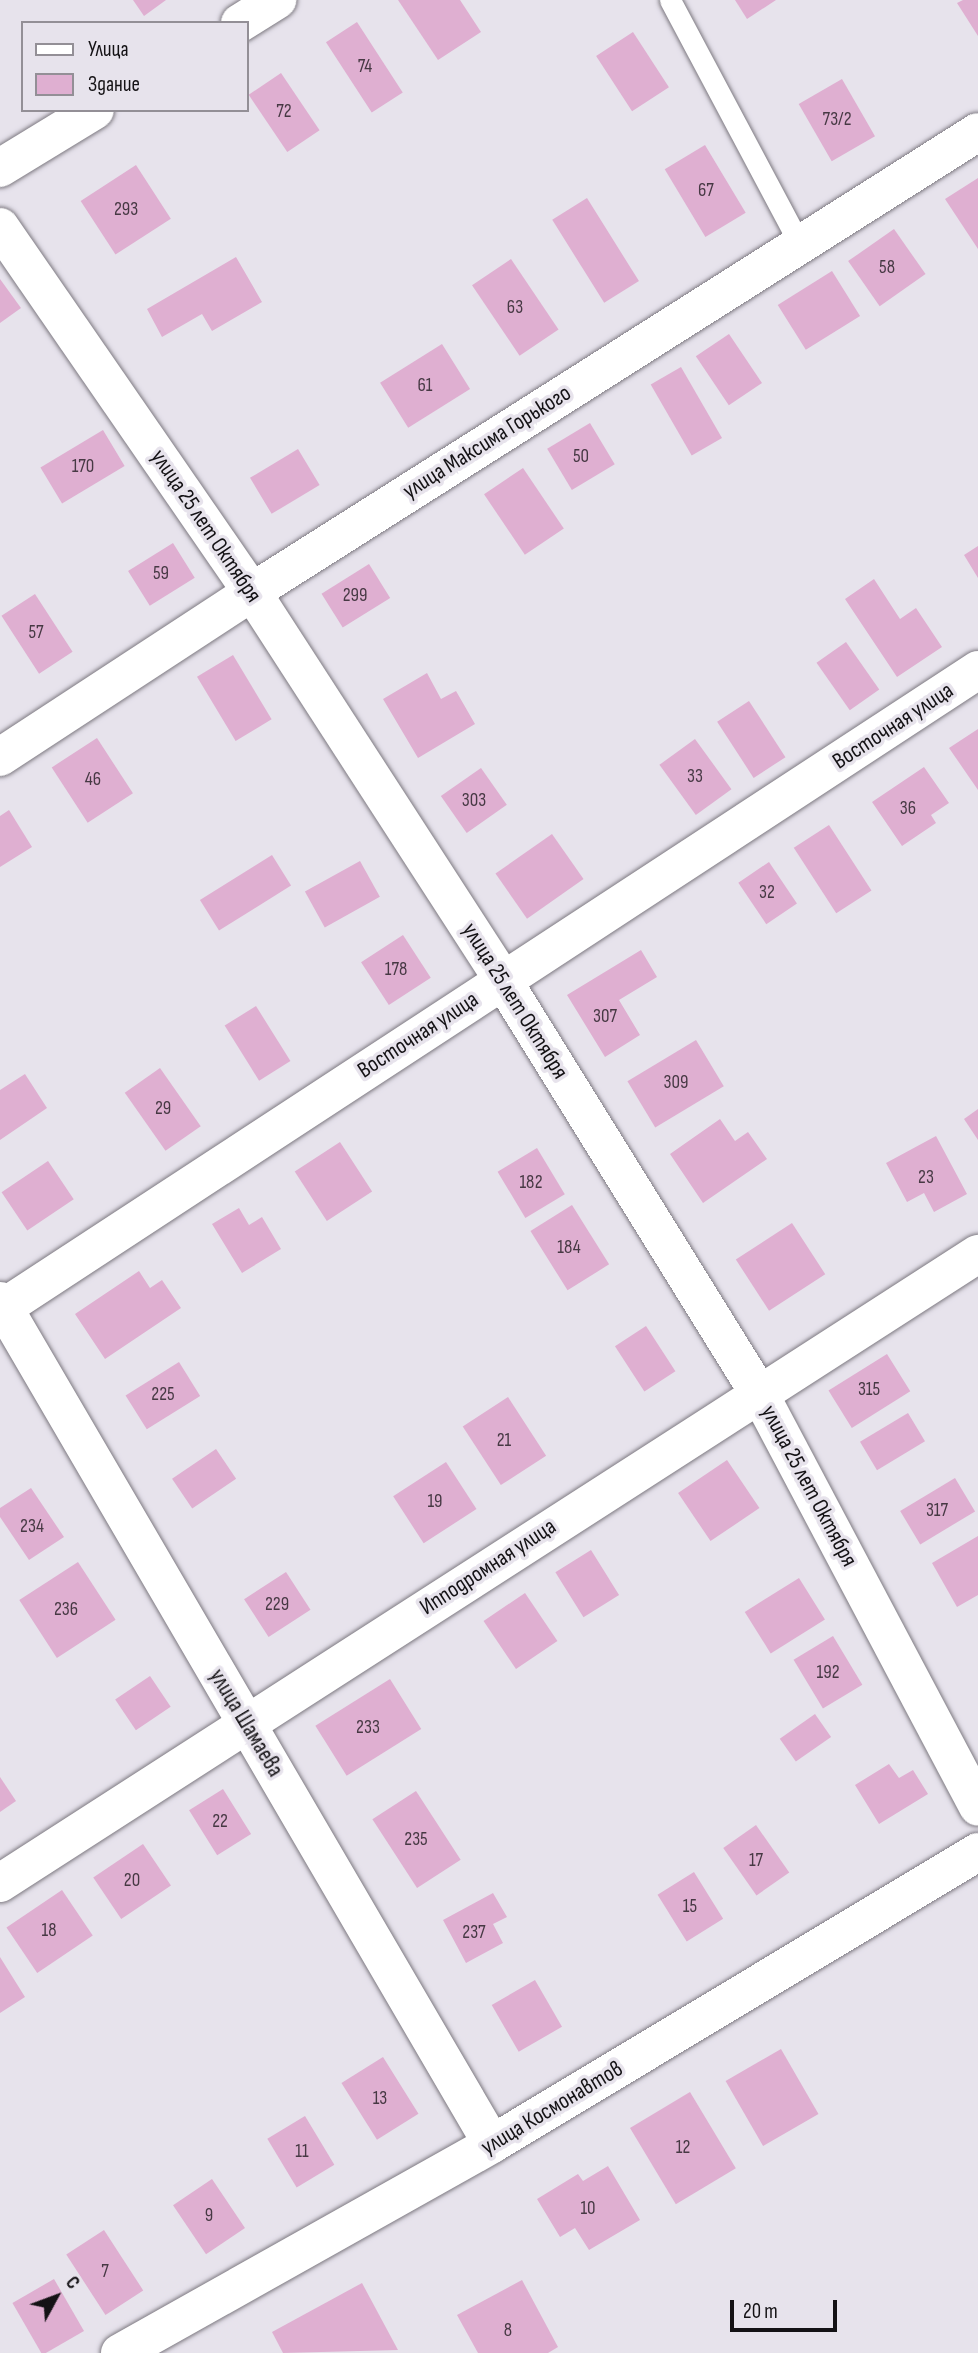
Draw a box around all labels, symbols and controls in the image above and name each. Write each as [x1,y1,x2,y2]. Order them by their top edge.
legend [21,21,248,112]
text: Улица [88,37,129,62]
house number: 74 [358,56,372,78]
text: Здание [88,72,140,97]
house number: 72 [276,101,292,123]
house number: 73/2 [823,109,851,131]
house number: 67 [698,180,714,202]
house number: 293 [114,199,138,221]
house number: 58 [879,257,895,279]
house number: 63 [507,297,523,319]
house number: 61 [418,375,432,397]
street label: улица Максима Горького [398,379,576,505]
street label: улица 25 лет Октября [145,444,267,608]
house number: 50 [573,446,589,468]
house number: 170 [72,456,94,478]
house number: 59 [153,563,169,585]
house number: 299 [343,585,367,607]
house number: 57 [28,622,44,644]
street label: Восточная улица [827,677,959,775]
house number: 33 [687,766,703,788]
house number: 46 [85,769,101,791]
house number: 303 [462,790,486,812]
house number: 36 [900,798,916,820]
house number: 32 [759,882,775,904]
street label: улица 25 лет Октября [456,918,574,1084]
house number: 178 [385,959,407,981]
street label: Восточная улица [352,986,484,1084]
house number: 307 [593,1006,617,1028]
house number: 309 [664,1072,688,1094]
house number: 29 [155,1098,171,1120]
house number: 23 [918,1167,934,1189]
house number: 182 [519,1172,543,1194]
house number: 184 [557,1237,581,1259]
house number: 315 [858,1379,880,1401]
house number: 225 [151,1384,175,1406]
street label: улица 25 лет Октября [755,1401,863,1571]
house number: 21 [497,1430,511,1452]
house number: 19 [427,1491,443,1513]
house number: 317 [926,1500,948,1522]
street label: Ипподромная улица [415,1513,561,1621]
house number: 234 [20,1516,44,1538]
house number: 229 [265,1594,289,1616]
house number: 236 [54,1599,78,1621]
house number: 192 [817,1662,839,1684]
street label: улица Шамаева [203,1664,289,1782]
house number: 233 [356,1717,380,1739]
house number: 22 [212,1811,228,1833]
house number: 235 [404,1829,428,1851]
house number: 17 [749,1850,763,1872]
house number: 20 [124,1870,140,1892]
house number: 15 [683,1896,697,1918]
house number: 18 [42,1920,56,1942]
house number: 237 [462,1922,486,1944]
street label: улица Космонавтов [476,2055,628,2161]
house number: 13 [373,2088,387,2110]
house number: 12 [676,2137,690,2159]
house number: 11 [295,2141,309,2163]
house number: 10 [580,2198,596,2220]
house number: 9 [205,2205,213,2227]
house number: 7 [101,2261,109,2283]
north arrow [21,2262,91,2332]
text: С [60,2272,84,2294]
scale bar [733,2286,840,2330]
text: 20 m [743,2299,778,2324]
house number: 8 [504,2320,512,2342]

